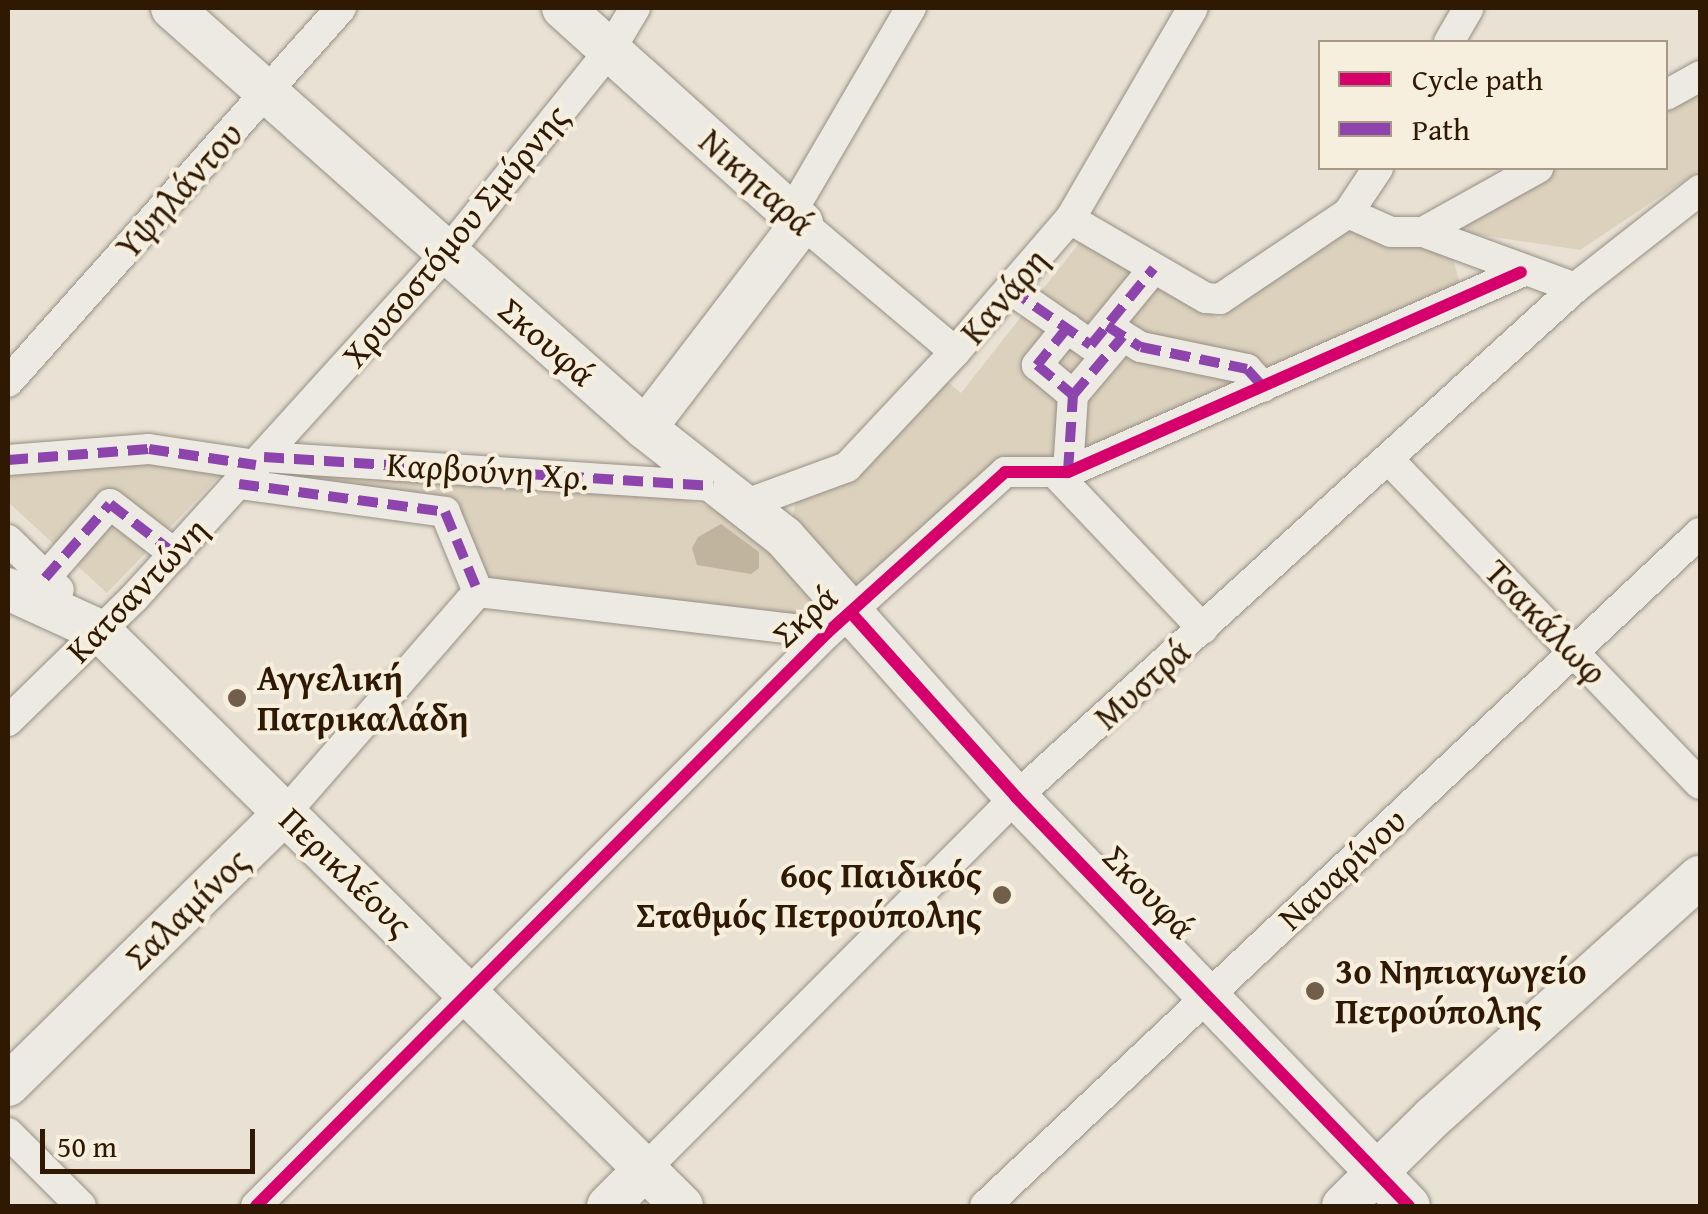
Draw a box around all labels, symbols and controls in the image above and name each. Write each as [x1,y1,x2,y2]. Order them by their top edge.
legend [1318,40,1668,170]
text: Cycle path [1412,57,1543,101]
street label: Χρυσοστόμου Σμύρνης [333,96,577,376]
text: Path [1412,107,1470,151]
street label: Υψηλάντου [107,113,251,267]
street label: Νικηταρά [691,120,823,244]
street label: Κανάρη [951,240,1057,352]
street label: Σκουφά [490,289,604,395]
street label: Καρβούνη Χρ. [385,443,591,499]
street label: Κατσαντώνη [57,509,217,671]
street label: Τσακάλωφ [1476,551,1616,693]
street label: Σκρά [764,576,846,656]
street label: Μυστρά [1085,630,1199,738]
place label: Αγγελική Πατρικαλάδη [257,657,468,739]
marker: Αγγελική Πατρικαλάδη [226,687,248,709]
street label: Περικλέους [271,799,421,945]
street label: Ναυαρίνου [1269,799,1415,939]
street label: Σκουφά [1094,836,1204,948]
street label: Σαλαμίνος [116,840,258,978]
place label: 6ος Παιδικός Σταθμός Πετρούπολης [636,854,982,936]
marker: 6ος Παιδικός Σταθμός Πετρούπολης [991,884,1013,906]
place label: 3ο Νηπιαγωγείο Πετρούπολης [1335,950,1587,1032]
marker: 3ο Νηπιαγωγείο Πετρούπολης [1304,980,1326,1002]
scale bar [45,1109,260,1171]
text: 50 m [57,1124,117,1168]

